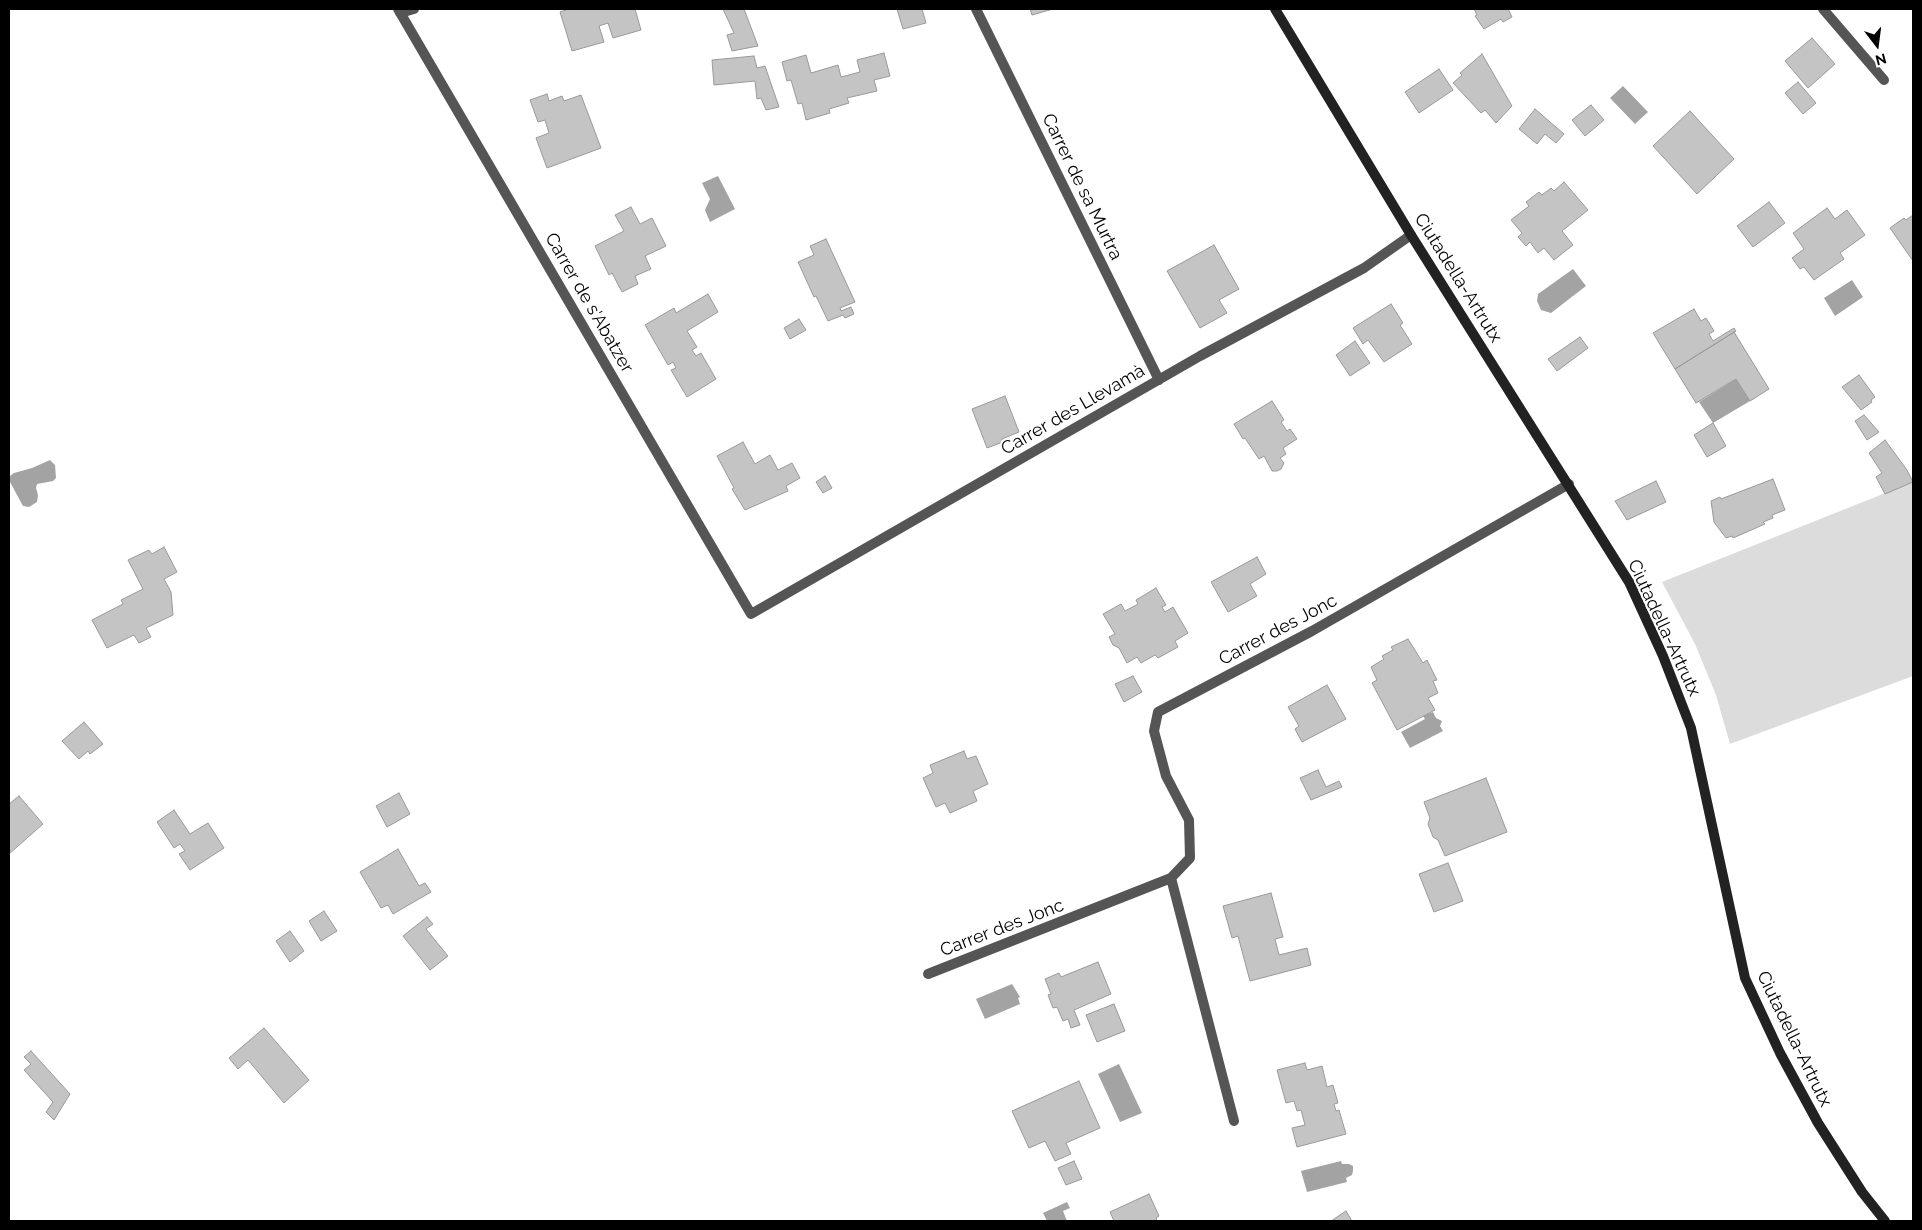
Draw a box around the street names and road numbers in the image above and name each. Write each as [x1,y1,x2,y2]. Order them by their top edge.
street label: Carrer de sa Murtra [1037,110,1127,264]
street label: Ciutadella-Artrutx [1410,209,1506,347]
street label: Carrer de s'Abatzer [540,229,638,377]
street label: Carrer des Llevamà [997,360,1149,460]
street label: Ciutadella-Artrutx [1623,556,1705,700]
street label: Carrer des Jonc [1215,590,1341,670]
street label: Carrer des Jonc [937,895,1067,961]
street label: Ciutadella-Artrutx [1752,968,1836,1110]

